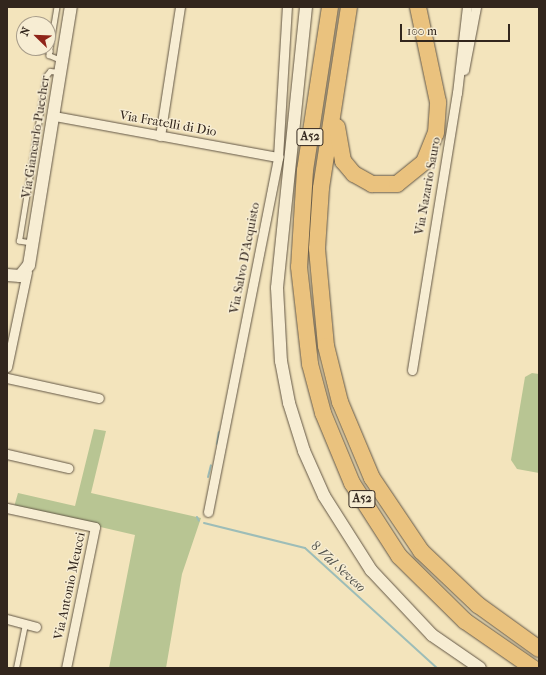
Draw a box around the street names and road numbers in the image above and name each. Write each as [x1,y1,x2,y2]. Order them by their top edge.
street label: Via Giancarlo Puecher [19,74,53,200]
street label: Via Fratelli di Dio [118,108,218,140]
road number: A52 [296,127,324,147]
street label: Via Nazario Sauro [412,136,444,236]
street label: Via Salvo D'Acquisto [227,201,263,315]
road number: A52 [348,489,376,509]
street label: Via Antonio Meucci [51,531,89,641]

